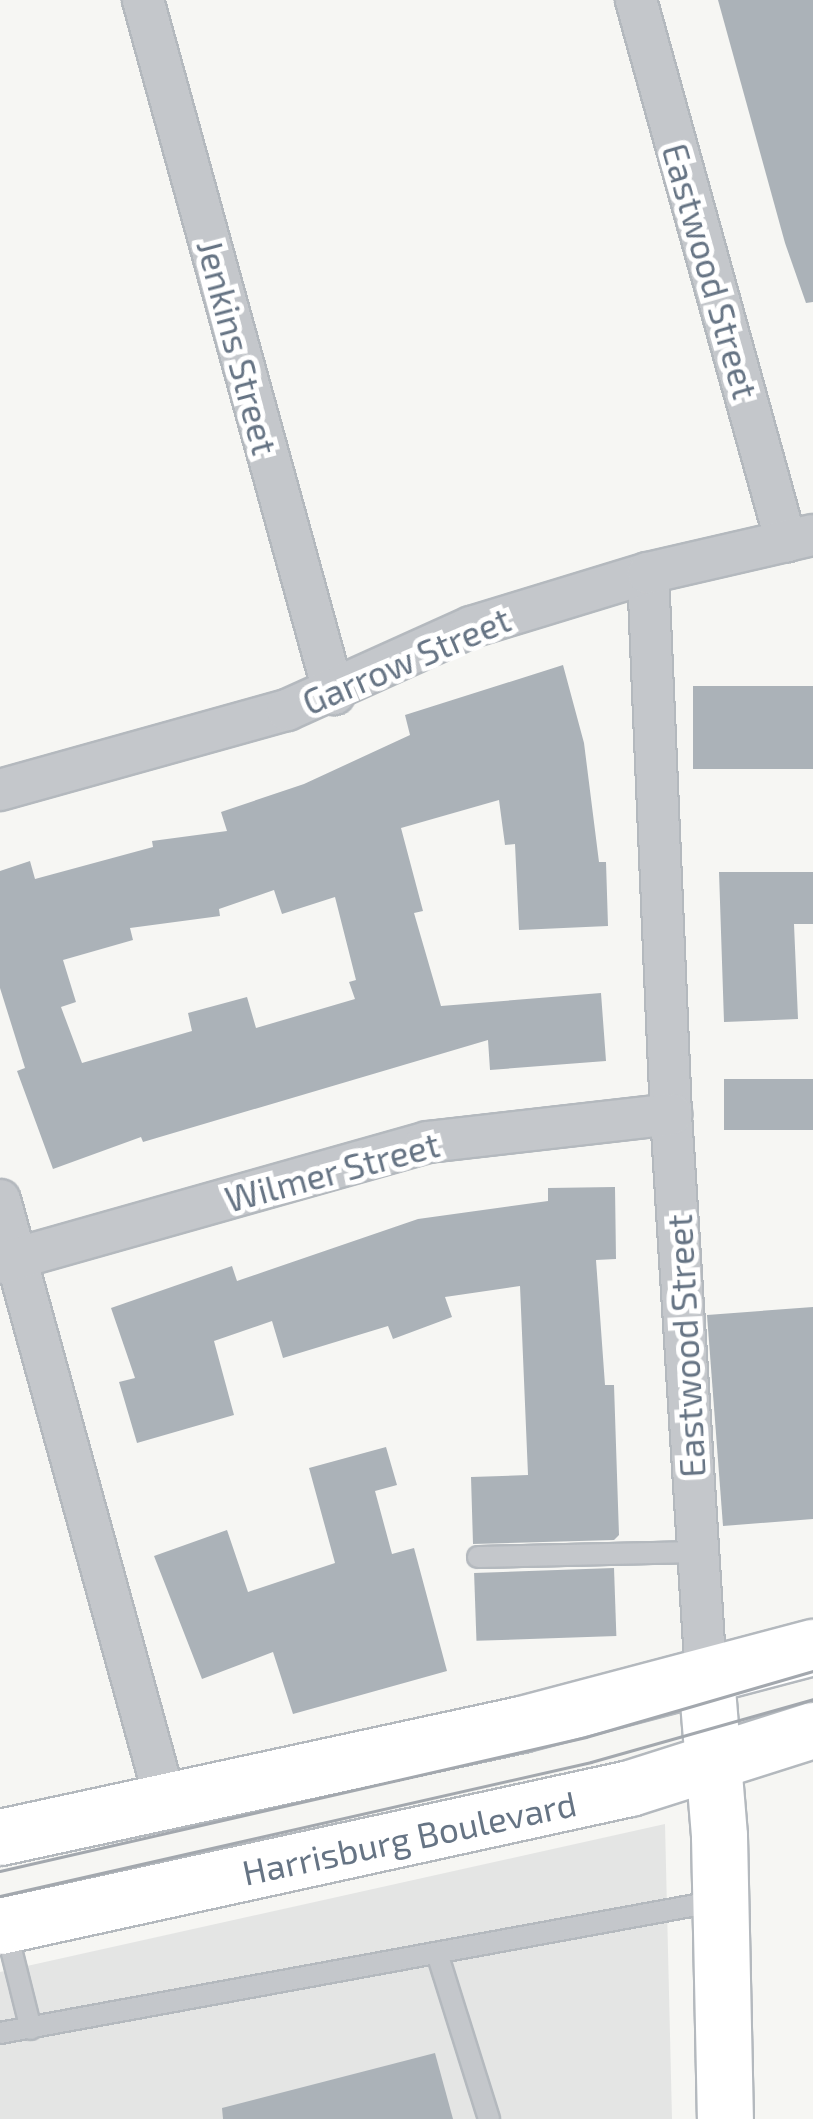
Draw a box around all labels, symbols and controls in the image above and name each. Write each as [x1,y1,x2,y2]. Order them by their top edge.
street label: Eastwood Street [654,139,768,403]
street label: Jenkins Street [189,235,287,459]
street label: Garrow Street [295,597,517,723]
street label: Wilmer Street [220,1122,444,1220]
street label: Eastwood Street [657,1213,713,1479]
street label: Harrisburg Boulevard [238,1781,580,1893]

